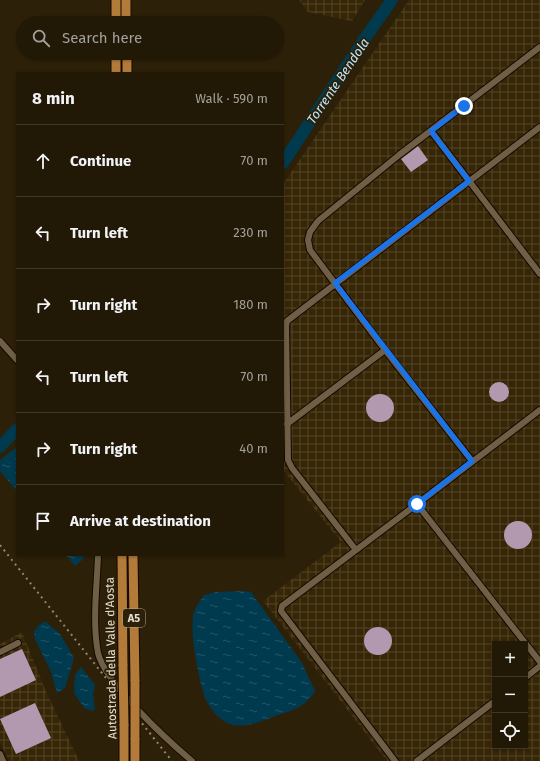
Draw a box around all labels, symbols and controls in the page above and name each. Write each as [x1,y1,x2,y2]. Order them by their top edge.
search box [16,16,284,60]
icon: search [30,27,52,49]
text: Search here [62,29,142,47]
water label: Torrente Bendola [304,35,372,127]
text: 8 min [32,88,75,109]
text: Walk · 590 m [195,91,268,106]
route end [455,97,473,115]
icon: ahead [32,150,54,172]
text: Continue [70,152,131,170]
text: 70 m [241,153,268,168]
icon: left [32,222,54,244]
text: Turn left [70,224,128,242]
text: 230 m [233,225,268,240]
icon: right [32,294,54,316]
text: Turn right [70,296,137,314]
text: 180 m [233,297,268,312]
icon: left [32,366,54,388]
text: Turn left [70,368,128,386]
text: 70 m [241,369,268,384]
icon: right [32,438,54,460]
text: Turn right [70,440,137,458]
text: 40 m [239,441,268,456]
route start [408,495,426,513]
icon: arrive [32,510,54,532]
text: Arrive at destination [70,512,211,530]
street label: Autostrada della Valle d'Aosta [103,577,119,739]
road number: A5 [123,609,145,627]
map controls [492,641,528,749]
button: + [492,641,528,677]
button: − [492,677,528,713]
button: locate [492,713,528,749]

